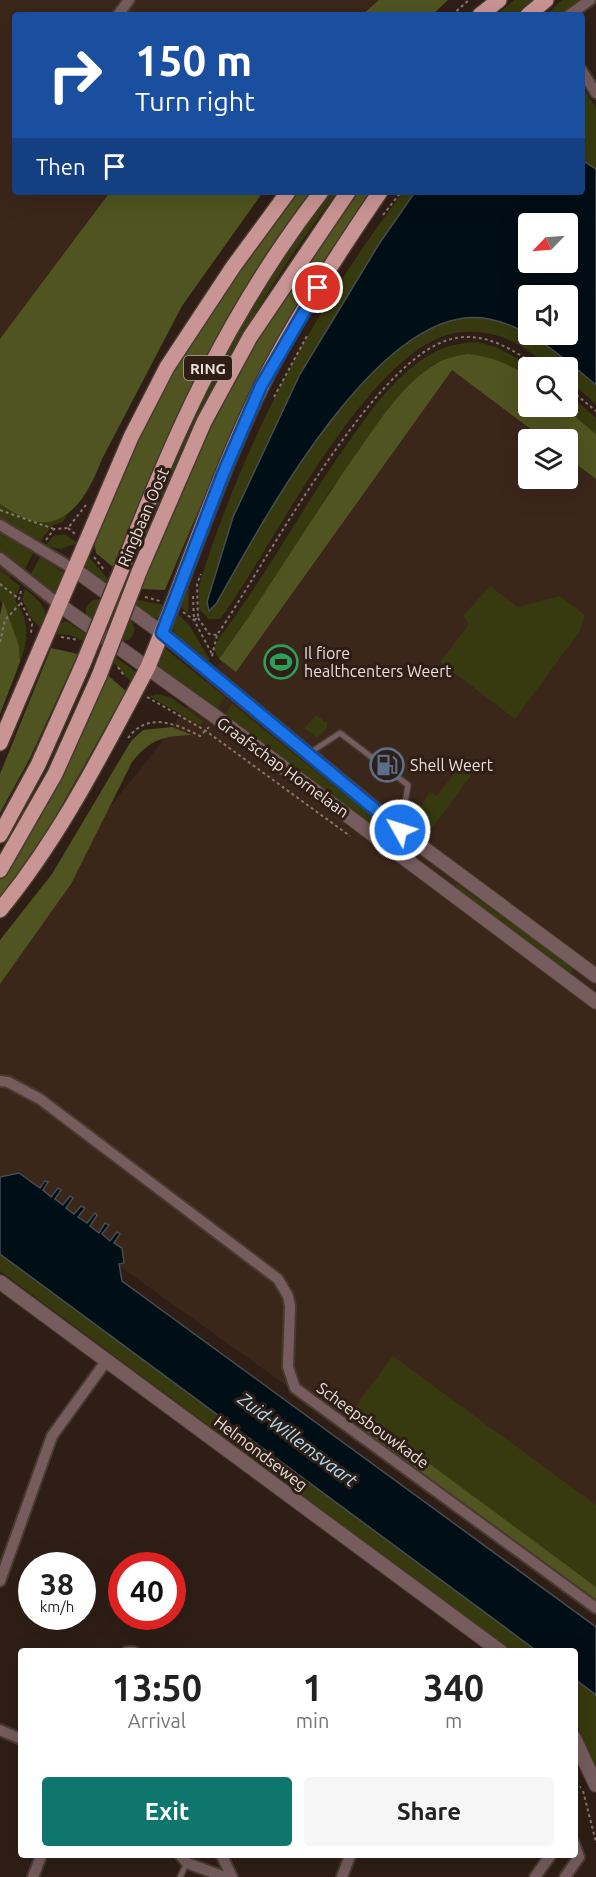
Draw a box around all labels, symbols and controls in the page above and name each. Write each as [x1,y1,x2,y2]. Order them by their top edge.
icon: right [36,36,114,114]
text: 150 m [135,37,252,84]
text: Turn right [135,86,255,116]
icon: arrive [98,150,131,183]
text: Then [36,154,86,179]
north arrow [518,213,578,273]
map controls [518,213,578,489]
pin [292,262,343,313]
icon: arrive [301,271,334,304]
button: sound [518,285,578,345]
road number: RING [184,356,232,380]
button: search [518,357,578,417]
button: layers [518,429,578,489]
street label: Ringbaan Oost [114,464,172,569]
sports icon: Il fiore healthcenters Weert [263,644,299,680]
place label: Il fiore healthcenters Weert [304,644,452,680]
street label: Graafschap Hornelaan [214,713,352,821]
fuel station icon: Shell Weert [369,747,405,783]
place label: Shell Weert [410,756,494,774]
position arrow [368,798,432,862]
street label: Scheepsbouwkade [314,1378,432,1472]
water label: Zuid-Willemsvaart [234,1387,362,1491]
street label: Helmondseweg [211,1412,311,1494]
speed limit sign: 40 [108,1552,186,1630]
text: 38 [40,1567,74,1601]
text: km/h [40,1598,74,1615]
text: 13:50 [112,1667,202,1708]
text: 1 [302,1667,323,1708]
text: 340 [423,1667,484,1708]
text: Arrival [128,1709,186,1732]
text: min [296,1709,329,1732]
text: m [445,1709,462,1732]
button: Exit [42,1777,292,1846]
button: Share [304,1777,554,1846]

